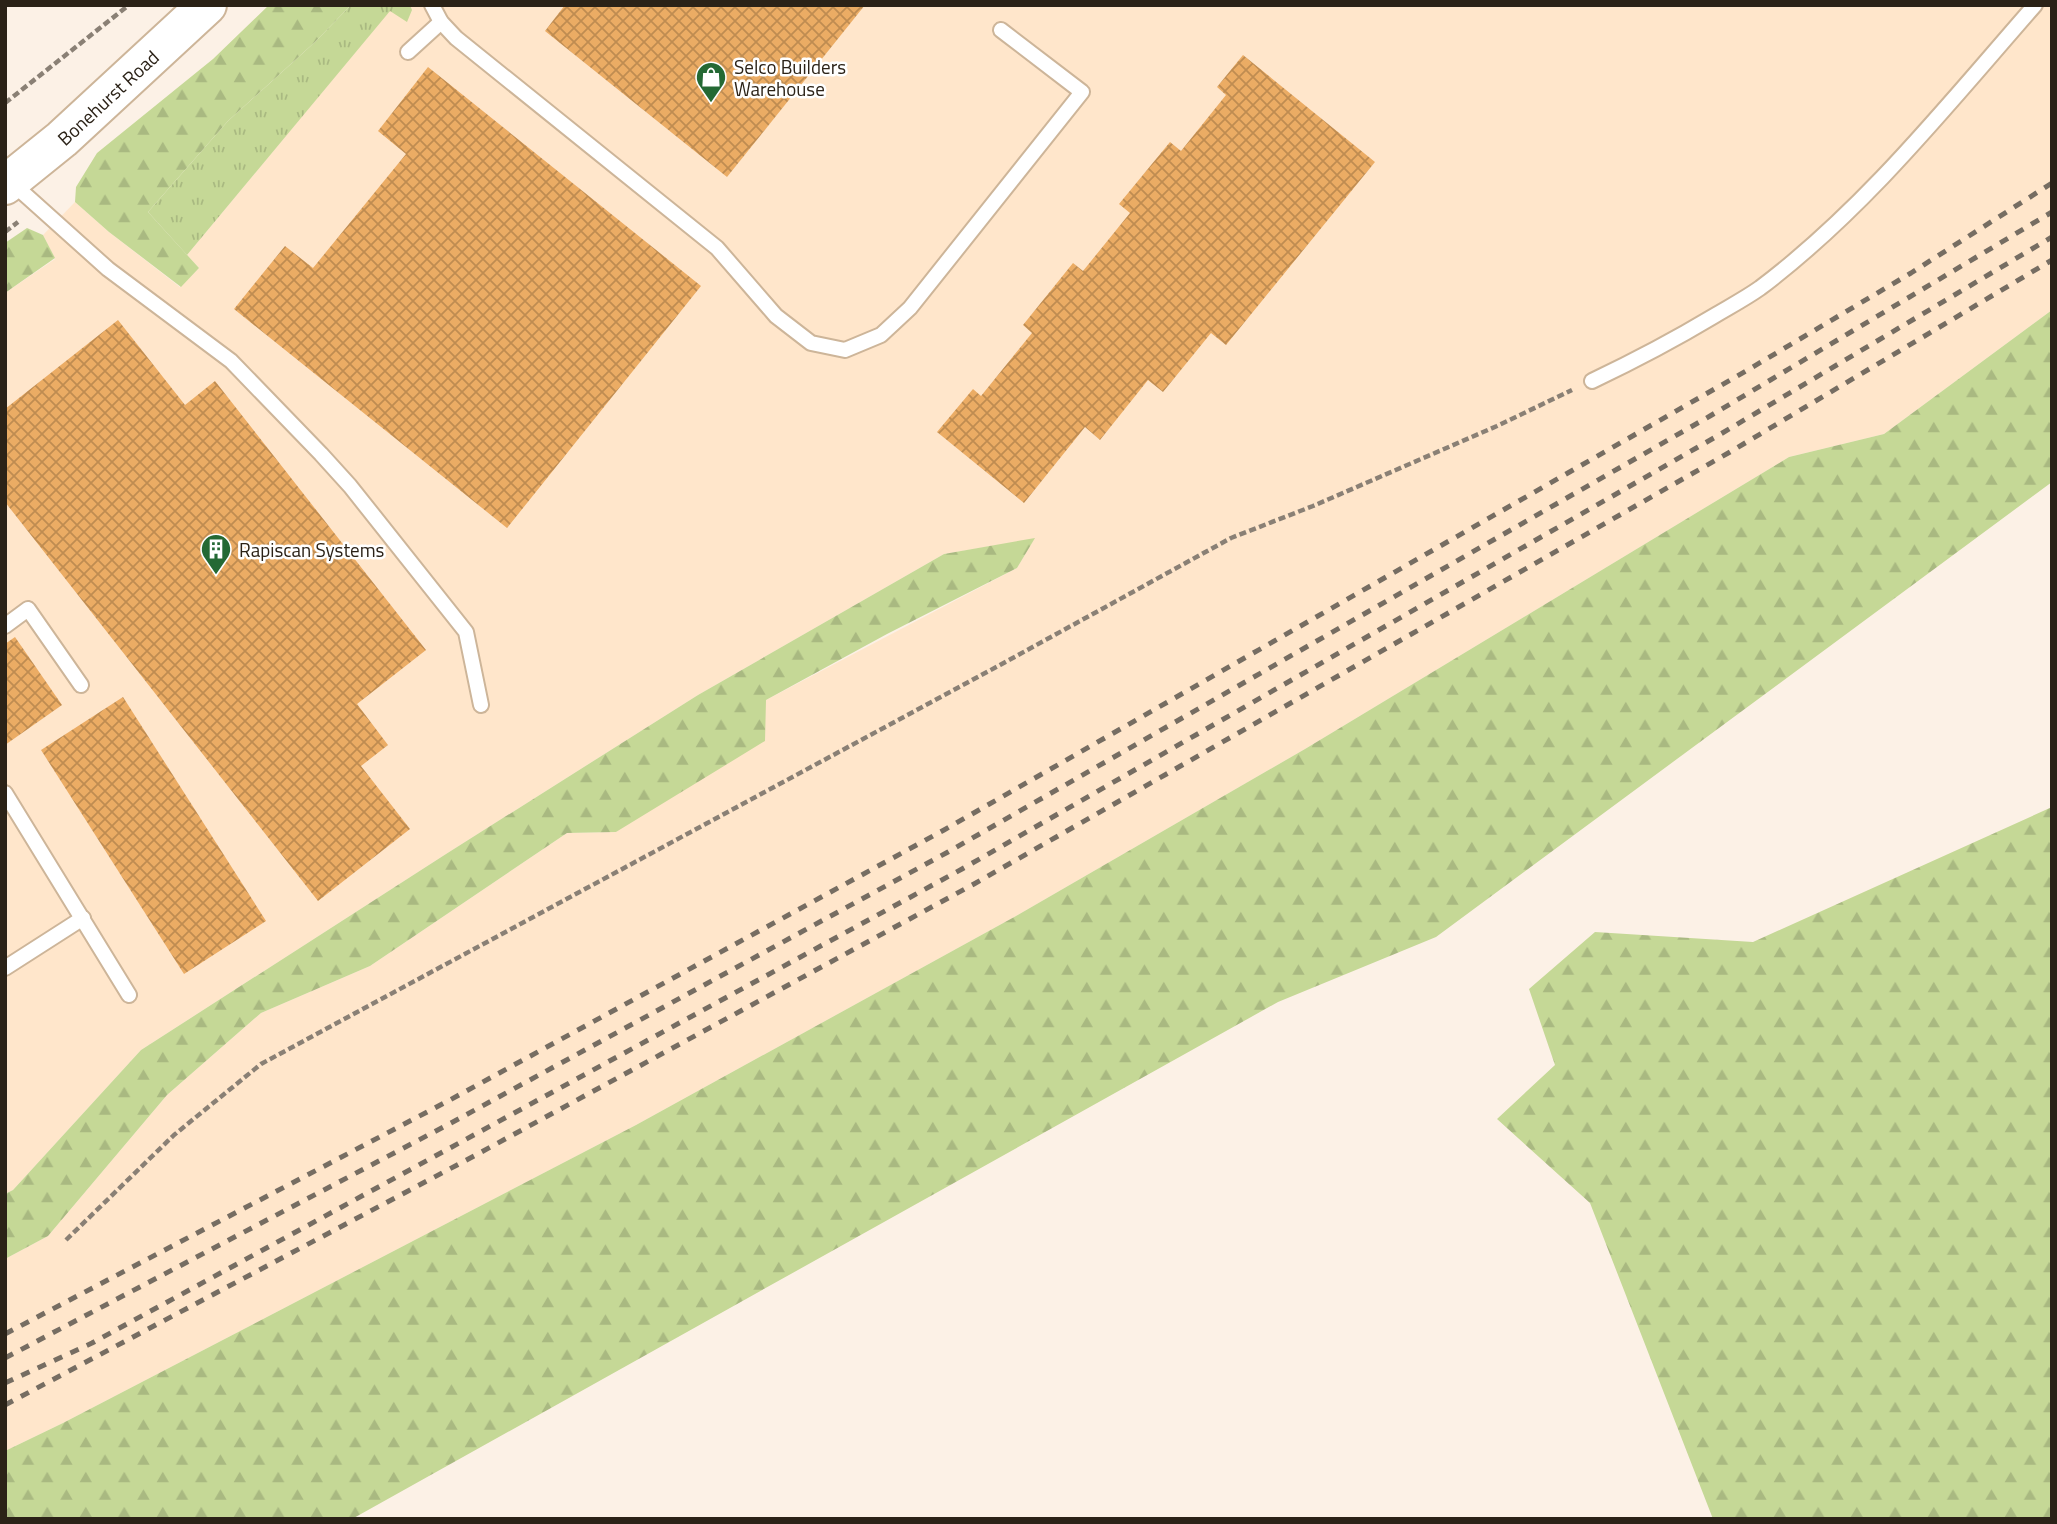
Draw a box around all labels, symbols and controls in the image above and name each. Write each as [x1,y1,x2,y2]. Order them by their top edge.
street label: Bonehurst Road [50,43,165,152]
place label: Selco Builders Warehouse [734,52,846,103]
shop icon: Selco Builders Warehouse [694,60,728,104]
building icon: Rapiscan Systems [199,532,233,576]
place label: Rapiscan Systems [239,535,385,564]

